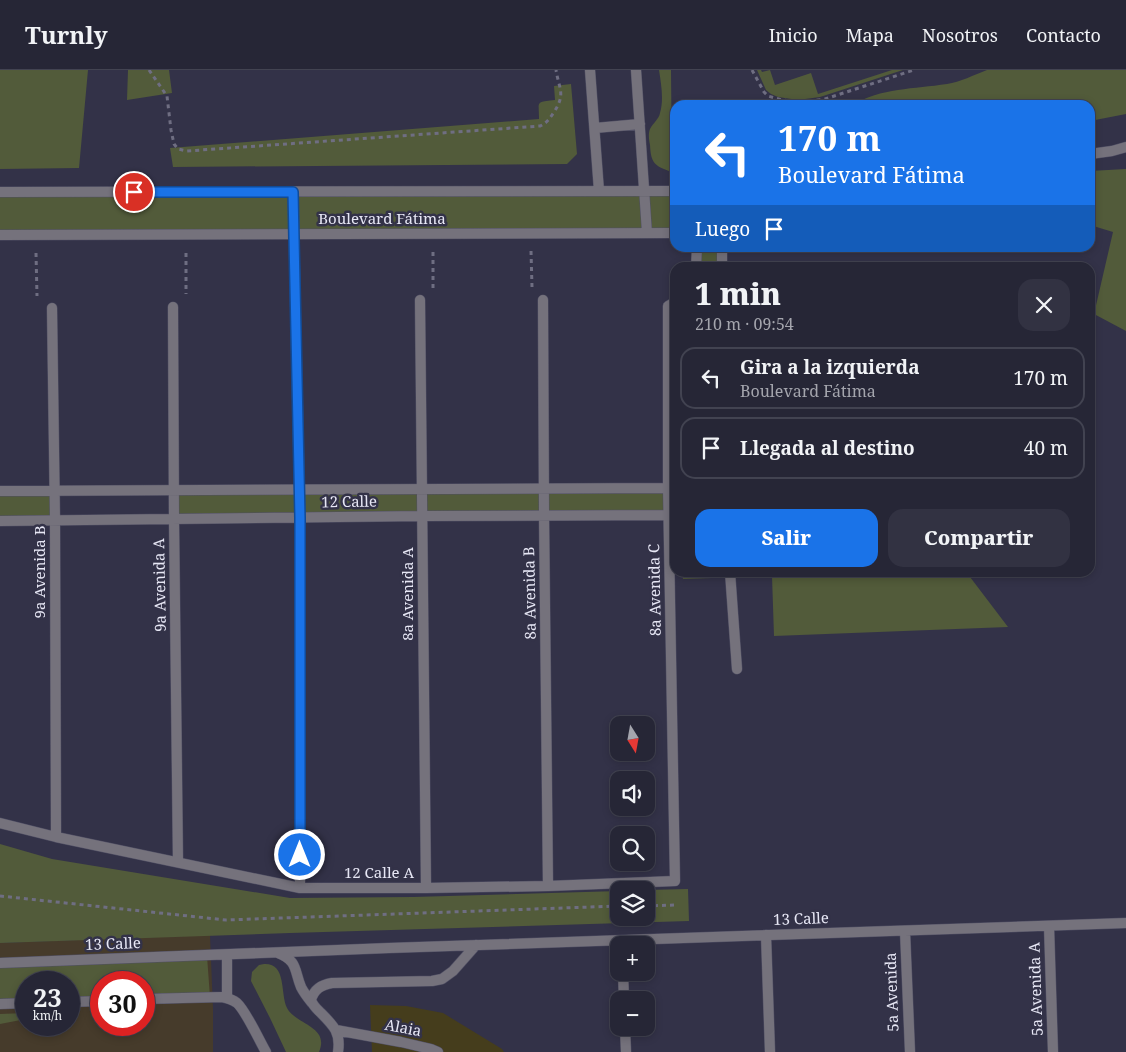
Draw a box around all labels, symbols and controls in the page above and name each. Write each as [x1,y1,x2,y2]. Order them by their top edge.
text: Turnly [25,18,108,51]
text: Inicio [769,23,818,47]
text: Mapa [846,23,894,47]
text: Nosotros [922,23,998,47]
text: Contacto [1026,23,1101,47]
text: 170 m [778,114,881,161]
icon: left [695,120,760,185]
text: Boulevard Fátima [778,159,965,189]
pin [113,171,155,213]
icon: arrive [120,178,148,206]
street label: Boulevard Fátima [318,208,446,228]
icon: arrive [760,215,788,243]
text: Luego [695,216,750,242]
text: 1 min [695,273,781,314]
button: close [1018,279,1070,331]
text: 210 m · 09:54 [695,313,794,335]
text: Gira a la izquierda [740,354,920,380]
icon: left [697,364,725,392]
text: 170 m [1013,365,1068,391]
text: Boulevard Fátima [740,380,876,402]
icon: arrive [697,434,725,462]
text: Llegada al destino [740,435,915,461]
text: 40 m [1024,435,1068,461]
street label: 12 Calle [321,491,377,511]
button: Salir [695,509,878,567]
button: Compartir [888,509,1070,567]
street label: 9a Avenida B [29,526,49,618]
street label: 9a Avenida A [148,538,170,632]
street label: 8a Avenida C [643,544,665,636]
street label: 8a Avenida B [518,546,540,640]
street label: 8a Avenida A [397,547,417,641]
north arrow [610,716,655,761]
map controls [610,716,655,1036]
button: sound [610,771,655,816]
button: search [610,826,655,871]
position arrow [273,828,325,880]
street label: 12 Calle A [344,862,414,882]
button: layers [610,881,655,926]
street label: 13 Calle [773,907,829,929]
street label: 13 Calle [85,932,141,954]
button: + [610,936,655,981]
street label: 5a Avenida A [1023,941,1047,1036]
street label: 5a Avenida [880,952,902,1032]
speed limit sign: 30 [90,971,155,1036]
text: 23 [33,980,62,1014]
button: − [610,991,655,1036]
text: km/h [33,1007,62,1024]
street label: Alaia [383,1014,423,1040]

